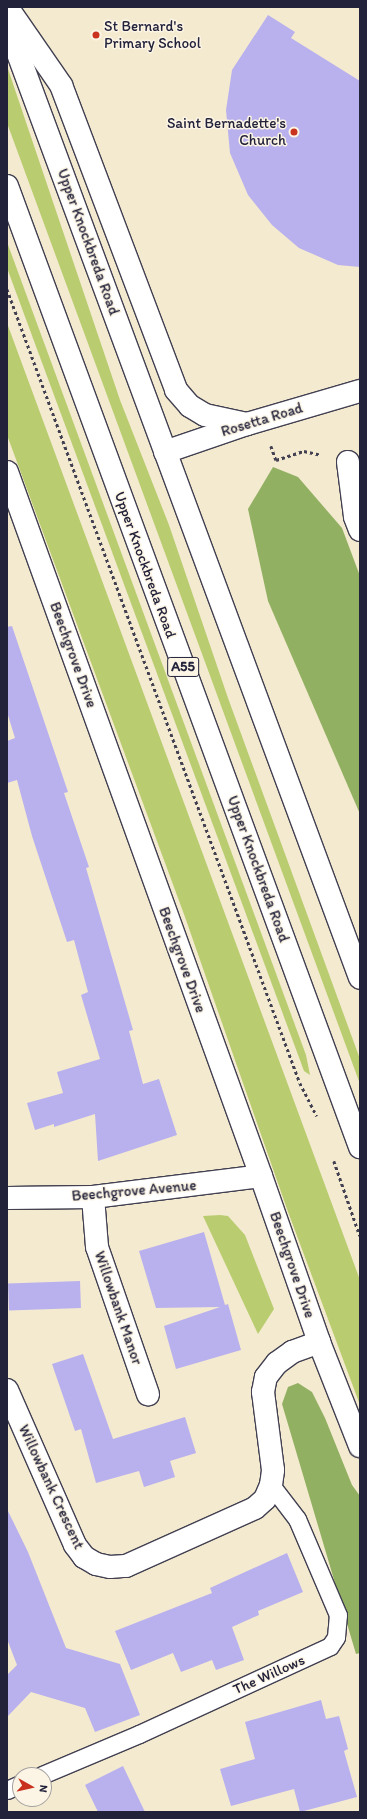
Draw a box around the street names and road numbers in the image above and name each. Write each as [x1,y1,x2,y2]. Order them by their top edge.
street label: Upper Knockbreda Road [53,167,123,317]
street label: Rosetta Road [219,399,305,441]
street label: Upper Knockbreda Road [110,490,180,640]
street label: Beechgrove Drive [46,600,100,710]
road number: A55 [167,655,199,679]
street label: Upper Knockbreda Road [223,794,293,944]
street label: Beechgrove Drive [155,905,209,1015]
street label: Beechgrove Avenue [71,1177,197,1205]
street label: Beechgrove Drive [265,1209,319,1321]
street label: Willowbank Manor [90,1249,146,1367]
street label: Willowbank Crescent [14,1422,88,1552]
street label: The Willows [230,1651,308,1699]

